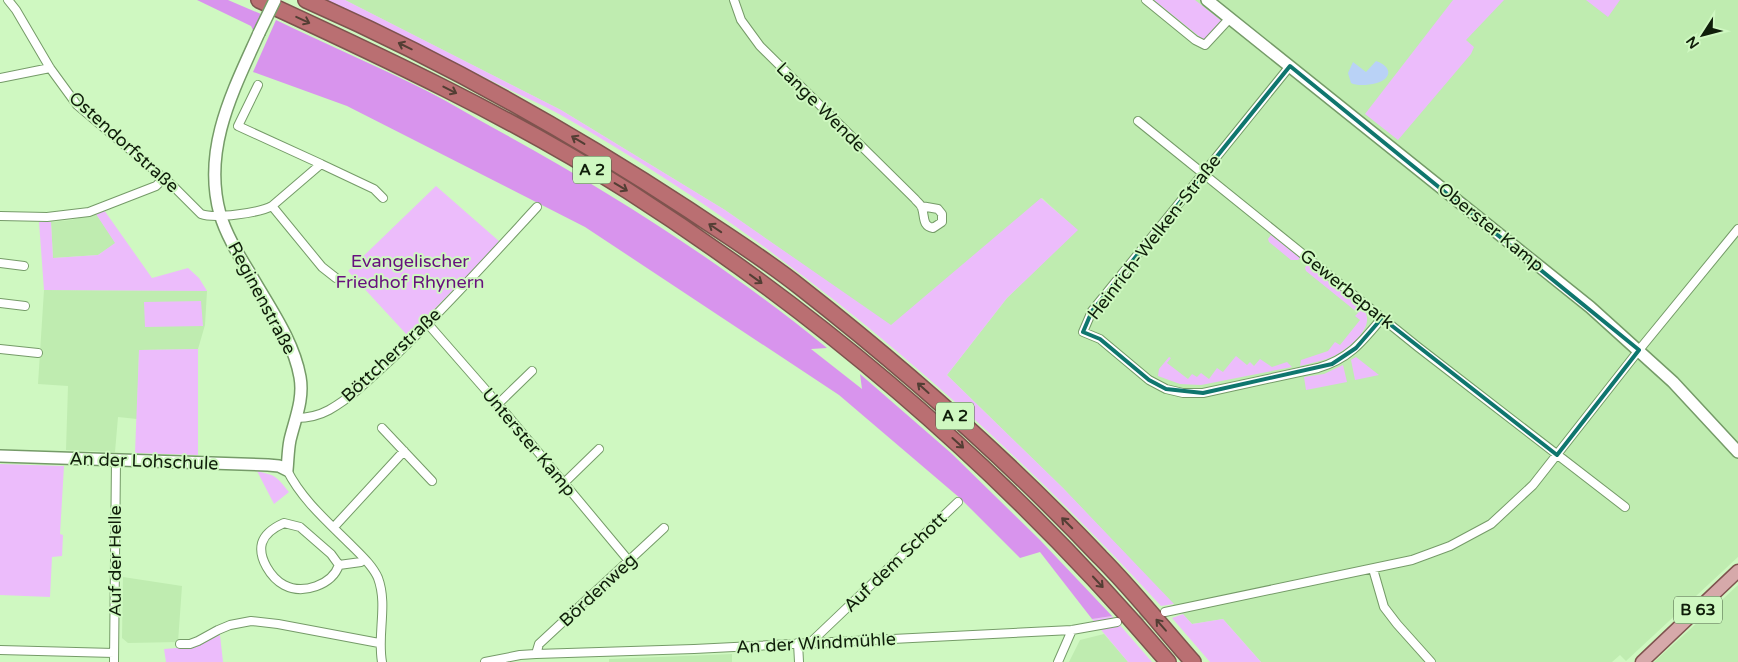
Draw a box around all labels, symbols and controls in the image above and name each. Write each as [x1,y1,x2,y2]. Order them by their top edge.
north arrow [1678,10,1728,60]
one-way arrow [295,16,310,26]
text: N [1683,33,1703,52]
one-way arrow [398,41,413,50]
street label: Lange Wende [772,58,870,156]
one-way arrow [442,85,457,95]
street label: Ostendorfstraße [64,87,184,197]
one-way arrow [572,135,586,145]
street label: Heinrich-Welken-Straße [1083,150,1225,324]
road number: A 2 [573,156,611,184]
street label: Oberster Kamp [1434,178,1548,276]
one-way arrow [614,183,628,193]
one-way arrow [708,222,722,233]
street label: Reginenstraße [223,238,301,358]
street label: Gewerbepark [1296,244,1399,334]
park label: Evangelischer Friedhof Rhynern [335,250,485,293]
one-way arrow [749,273,762,284]
street label: Böttcherstraße [337,303,445,407]
one-way arrow [917,382,930,394]
street label: Unterster Kamp [477,383,581,501]
road number: A 2 [936,402,974,430]
one-way arrow [951,437,964,449]
street label: An der Lohschule [69,447,219,475]
street label: Auf der Helle [104,505,126,617]
street label: Auf dem Schott [839,507,951,617]
one-way arrow [1061,517,1073,530]
street label: Bördenweg [555,549,641,631]
one-way arrow [1092,576,1104,589]
road number: B 63 [1674,596,1722,624]
one-way arrow [1156,619,1167,632]
street label: An der Windmühle [736,628,896,658]

